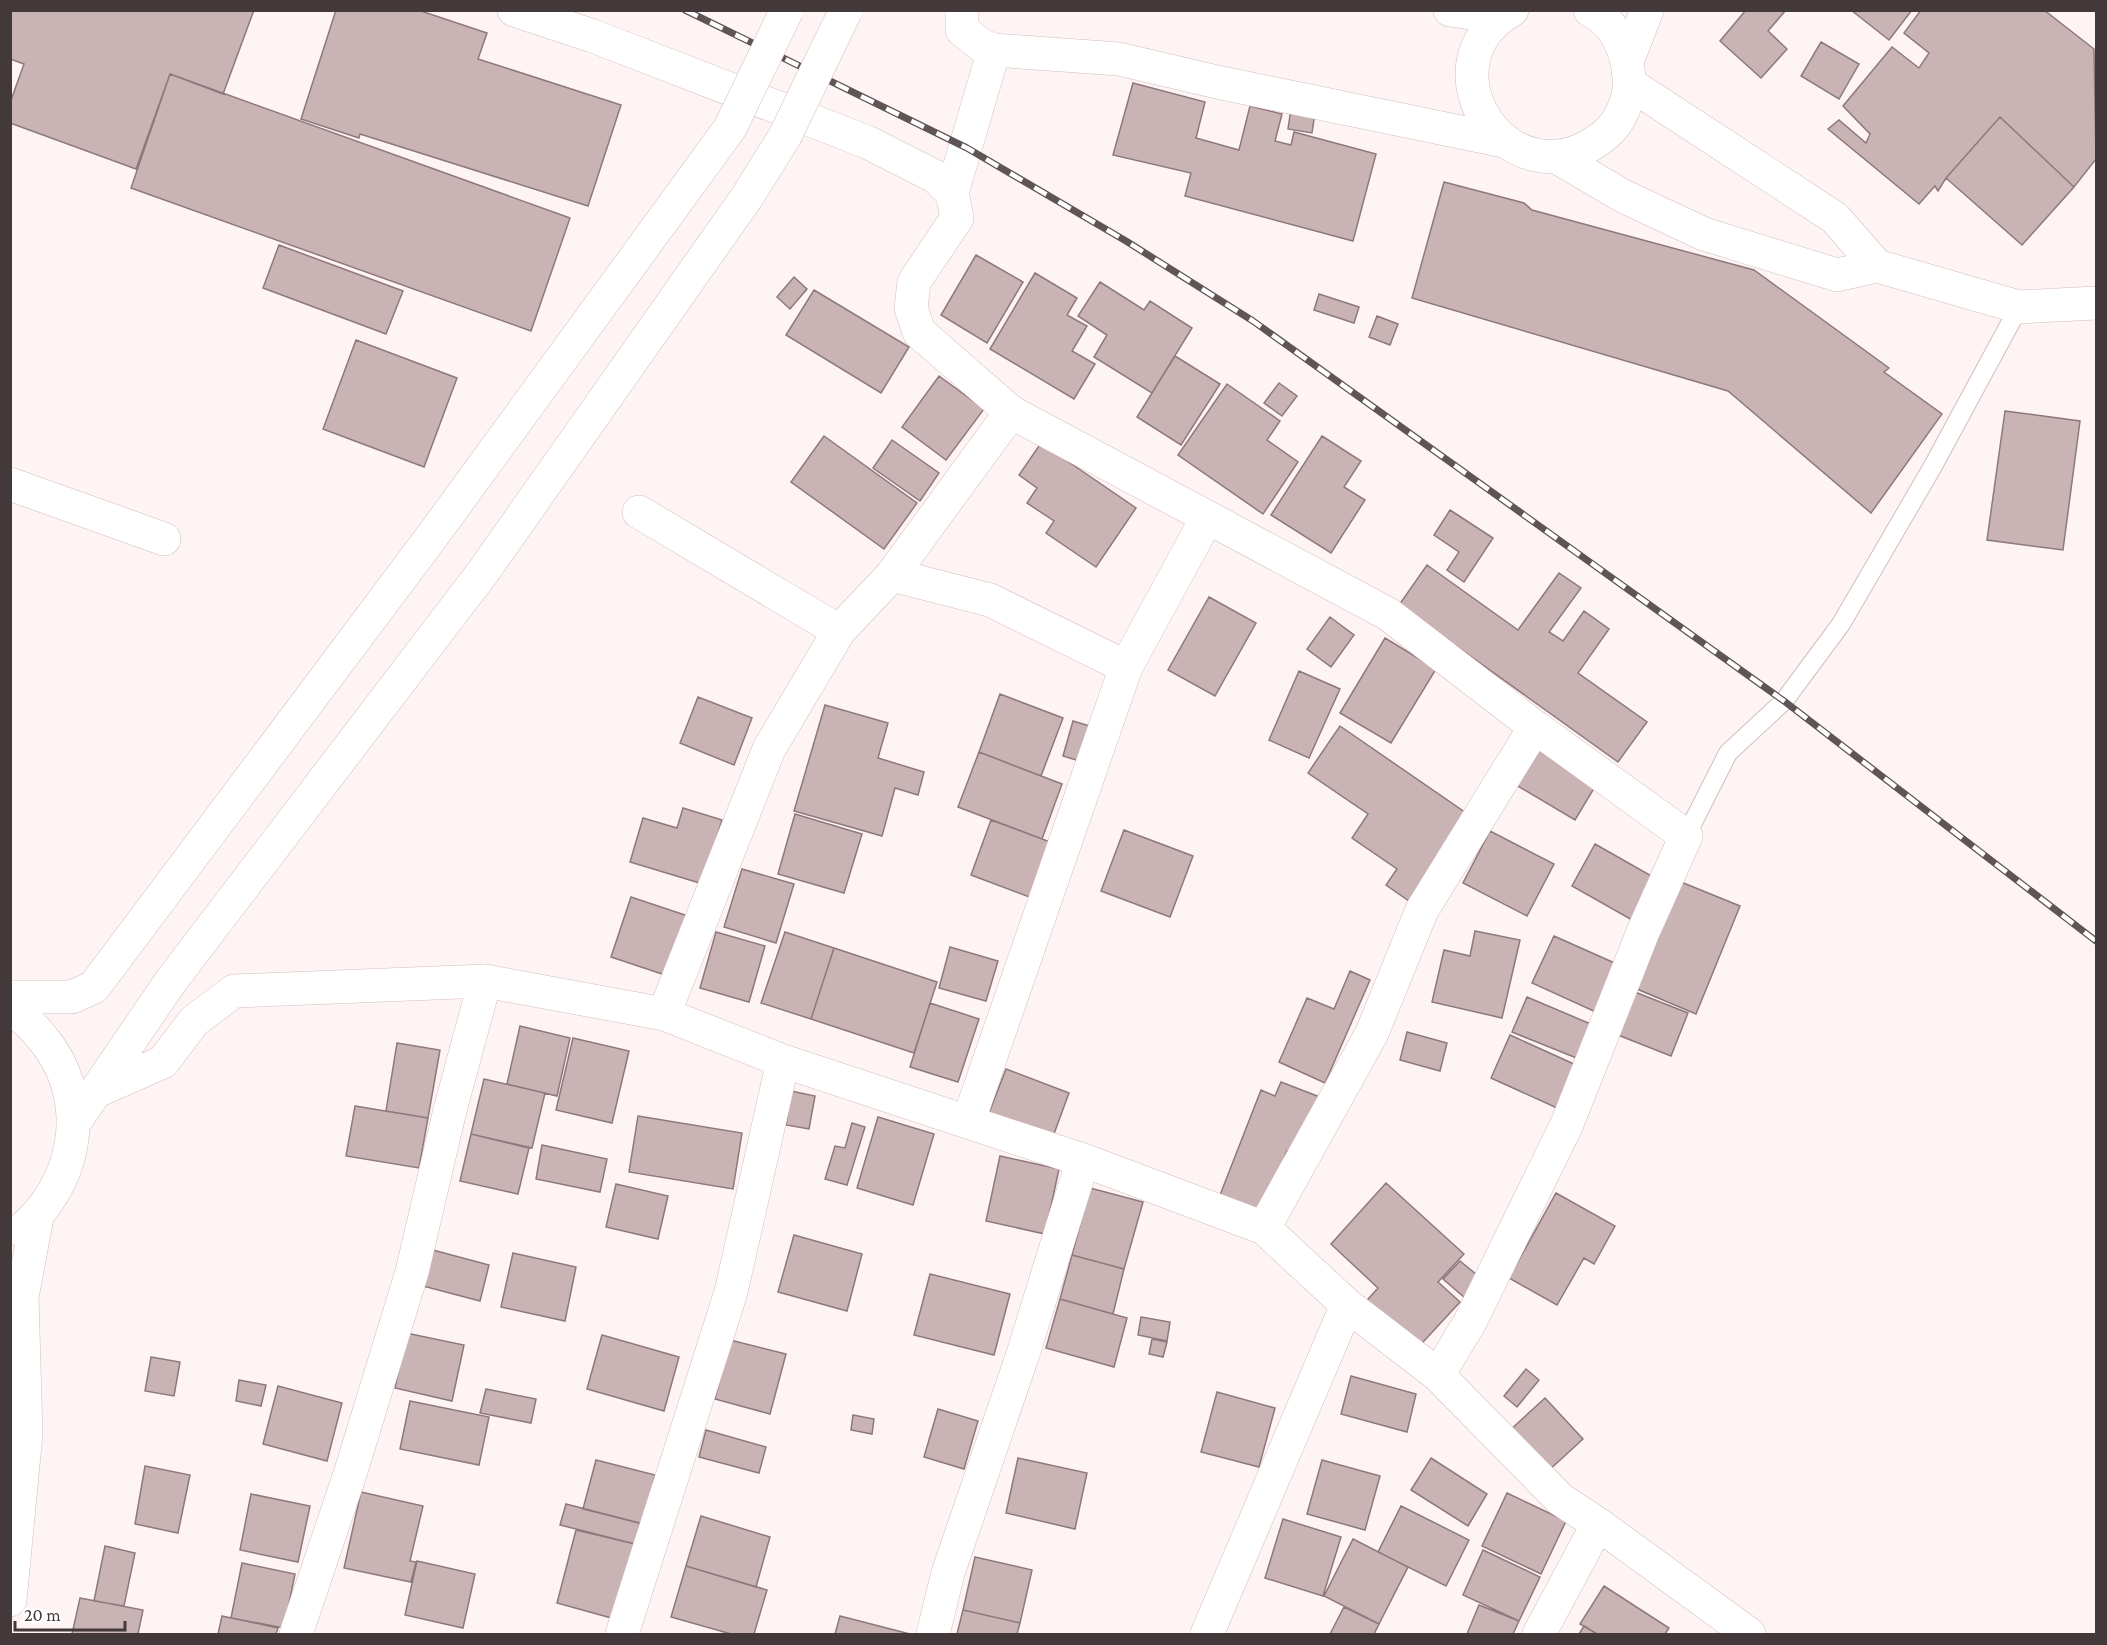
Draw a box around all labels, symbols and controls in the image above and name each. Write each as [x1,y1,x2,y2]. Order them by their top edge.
scale bar [15,1594,124,1632]
text: 20 m [24,1605,61,1625]

